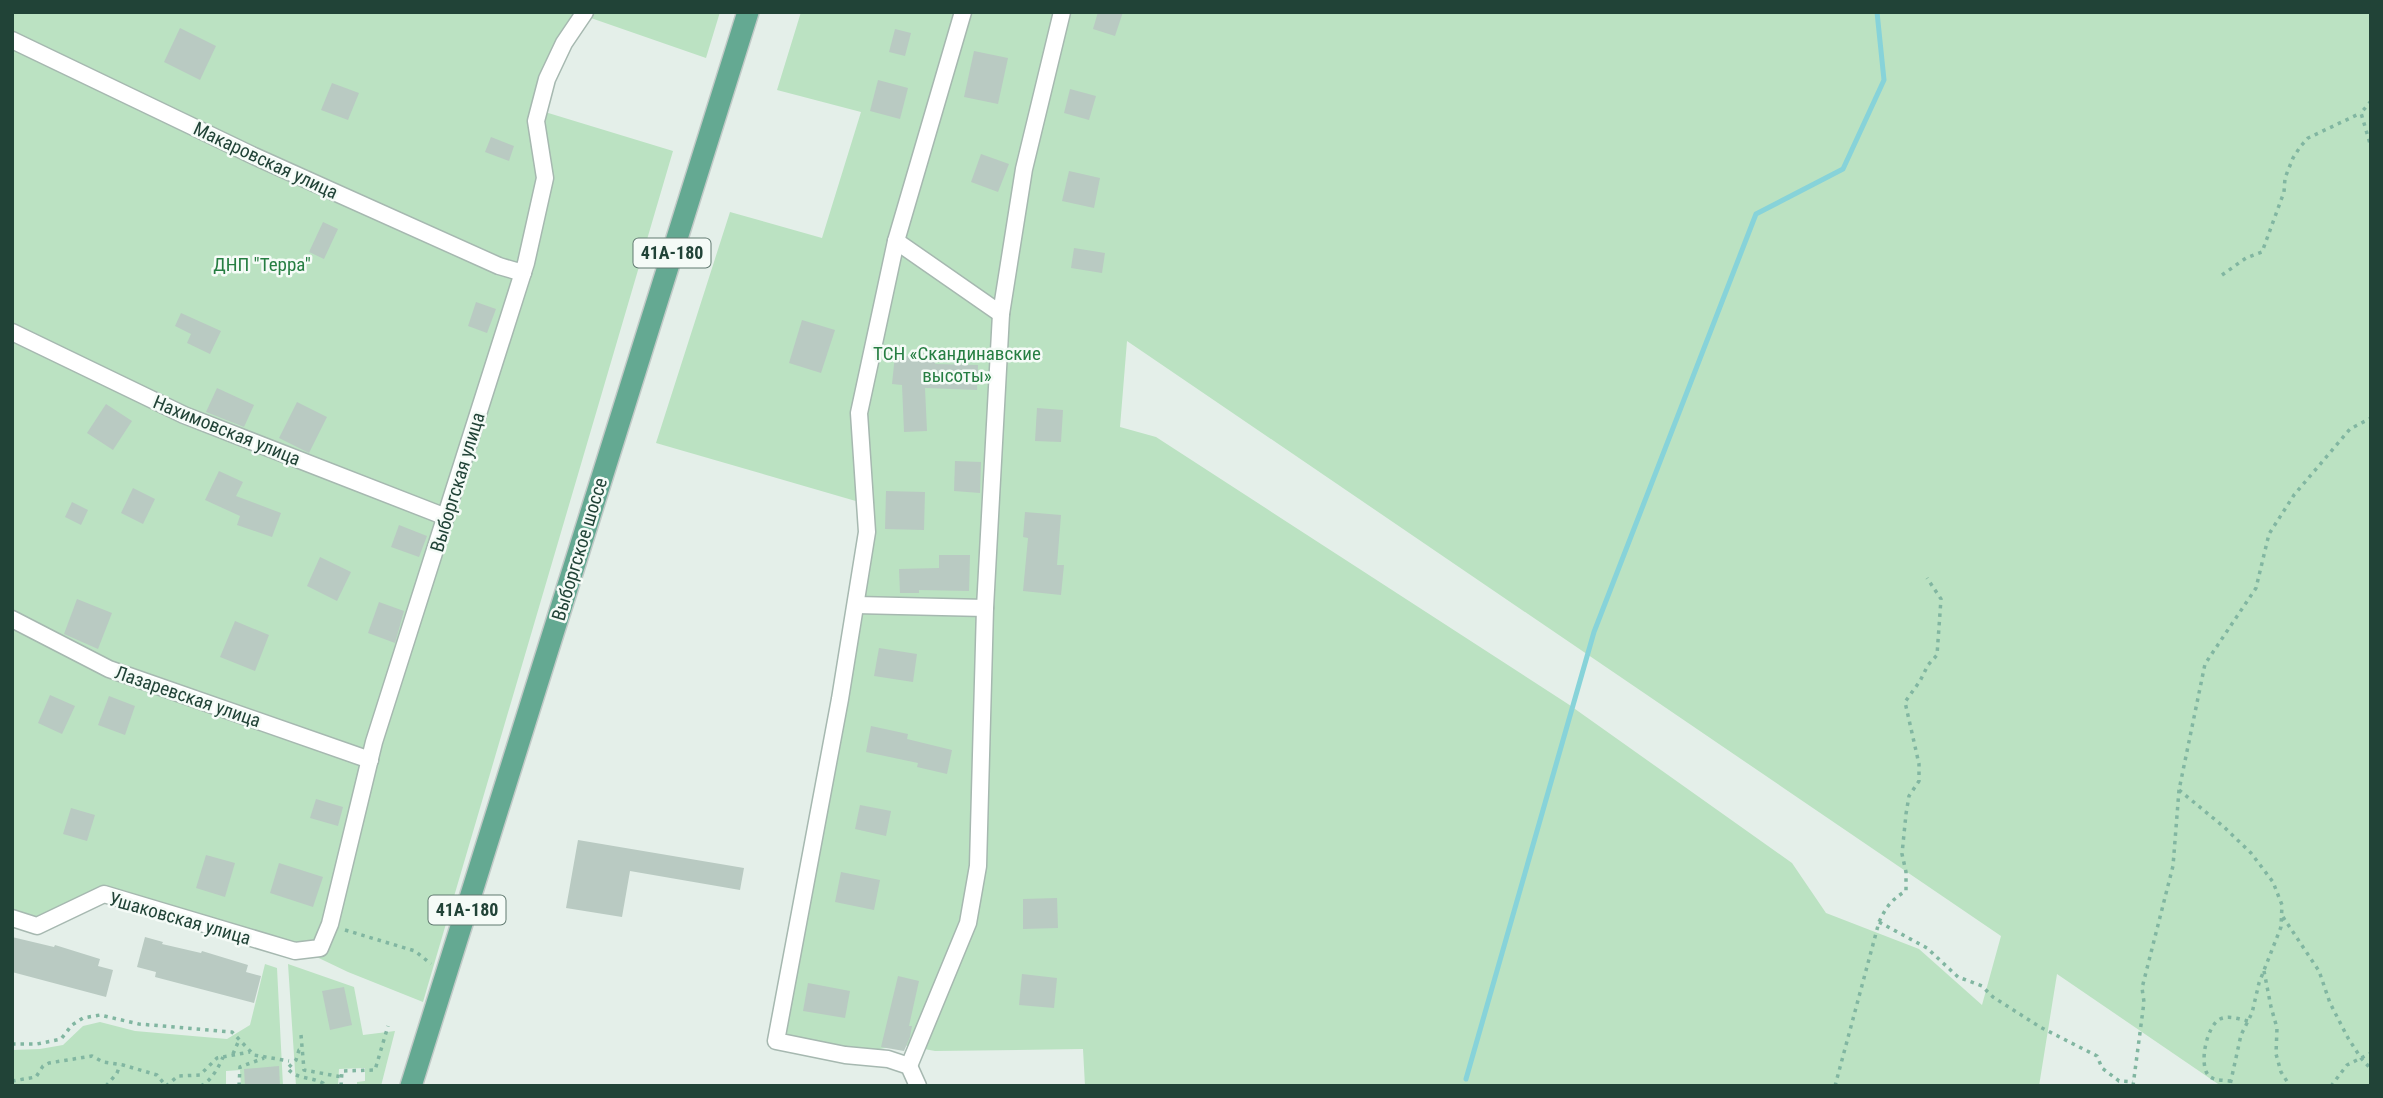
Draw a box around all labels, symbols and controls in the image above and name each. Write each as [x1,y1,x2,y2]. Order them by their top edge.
street label: Макаровская улица [190,117,342,204]
road number: 41А-180 [634,239,710,268]
park label: ДНП "Терра" [213,253,311,276]
park label: ТСН «Скандинавские высоты» [873,342,1041,387]
street label: Нахимовская улица [150,390,304,470]
street label: Выборгская улица [425,410,490,555]
street label: Выборгское шоссе [547,475,612,623]
street label: Лазаревская улица [112,661,264,732]
street label: Ушаковская улица [106,887,253,950]
road number: 41А-180 [428,896,505,925]

